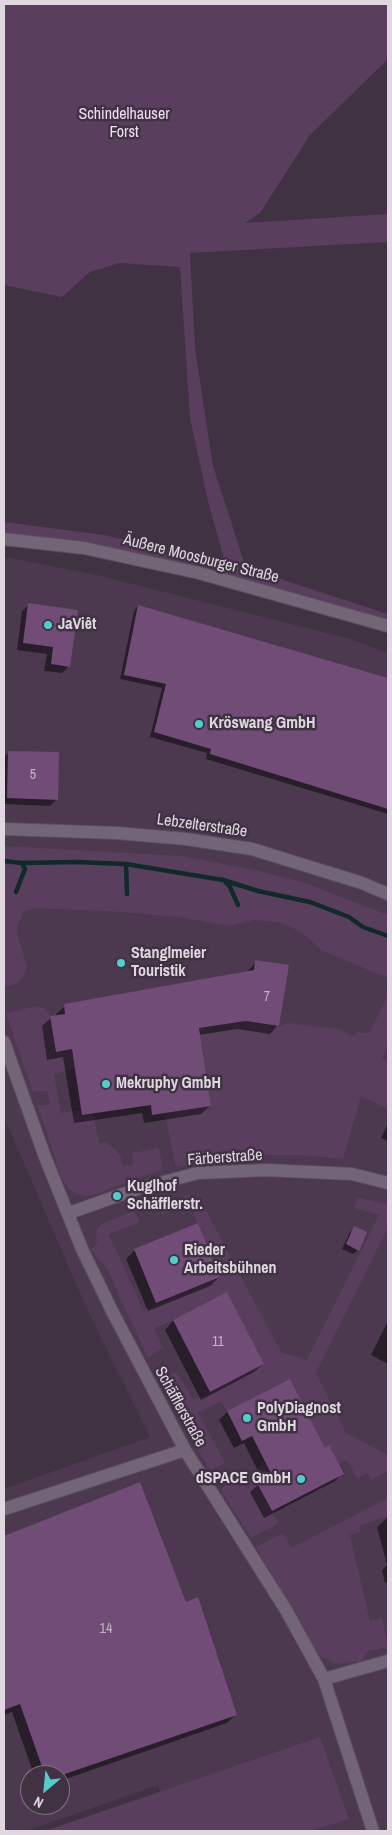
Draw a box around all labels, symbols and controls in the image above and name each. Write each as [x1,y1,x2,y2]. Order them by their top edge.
park label: Schindelhauser Forst [78,105,170,143]
street label: Äußere Moosburger Straße [121,530,281,588]
place label: JaViêt [58,615,96,635]
marker: JaViêt [42,619,54,631]
place label: Kröswang GmbH [209,714,315,734]
marker: Kröswang GmbH [193,718,205,730]
house number: 5 [30,767,36,783]
street label: Lebzelterstraße [156,810,248,842]
place label: Stanglmeier Touristik [131,944,206,982]
marker: Stanglmeier Touristik [115,957,127,969]
house number: 7 [264,989,270,1005]
place label: Mekruphy GmbH [116,1074,221,1094]
marker: Mekruphy GmbH [100,1078,112,1090]
street label: Färberstraße [187,1146,263,1170]
place label: Kuglhof Schäfflerstr. [127,1177,203,1215]
marker: Kuglhof Schäfflerstr. [111,1190,123,1202]
place label: Rieder Arbeitsbühnen [184,1241,277,1279]
marker: Rieder Arbeitsbühnen [168,1254,180,1266]
house number: 11 [212,1334,224,1350]
street label: Schäfflerstraße [150,1364,210,1450]
place label: PolyDiagnost GmbH [257,1399,341,1437]
marker: PolyDiagnost GmbH [241,1412,253,1424]
place label: dSPACE GmbH [196,1469,291,1489]
marker: dSPACE GmbH [295,1473,307,1485]
house number: 14 [100,1621,112,1637]
north arrow [20,1765,70,1815]
text: N [31,1792,46,1812]

